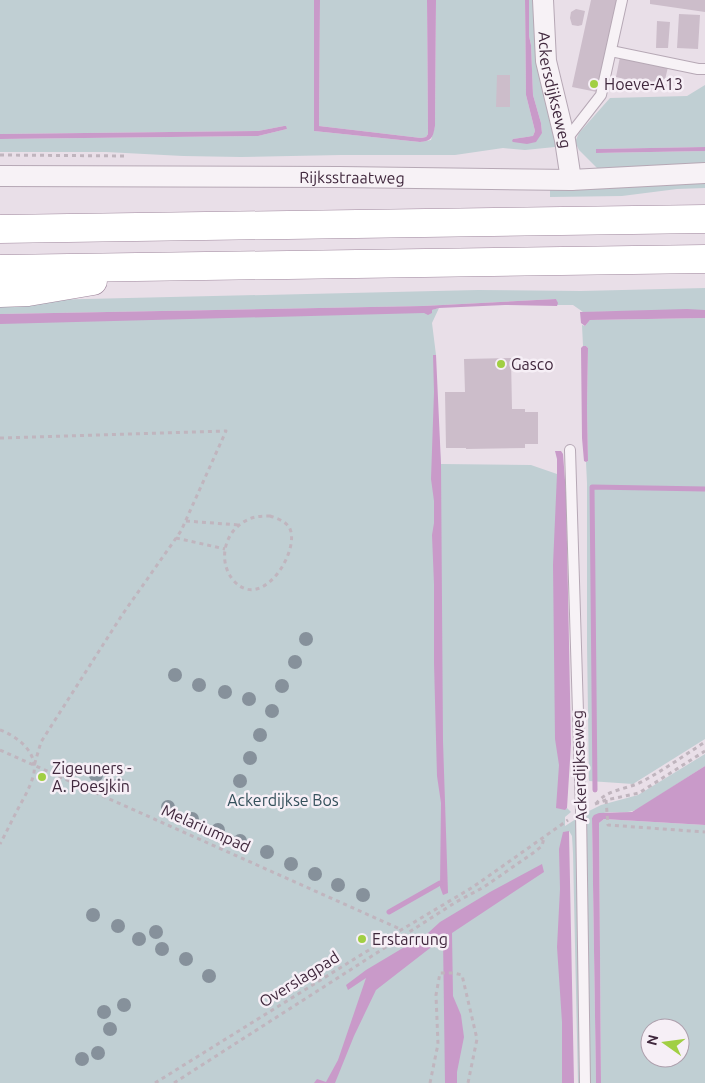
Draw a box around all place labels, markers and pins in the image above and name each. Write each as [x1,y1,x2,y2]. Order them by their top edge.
place label: Hoeve-A13 [604,75,683,93]
marker: Hoeve-A13 [588,78,600,90]
place label: Gasco [511,355,554,373]
marker: Gasco [495,358,507,370]
place label: Zigeuners - A. Poesjkin [52,759,132,795]
marker: Zigeuners - A. Poesjkin [36,771,48,783]
place label: Erstarrung [372,930,448,948]
marker: Erstarrung [356,933,368,945]

